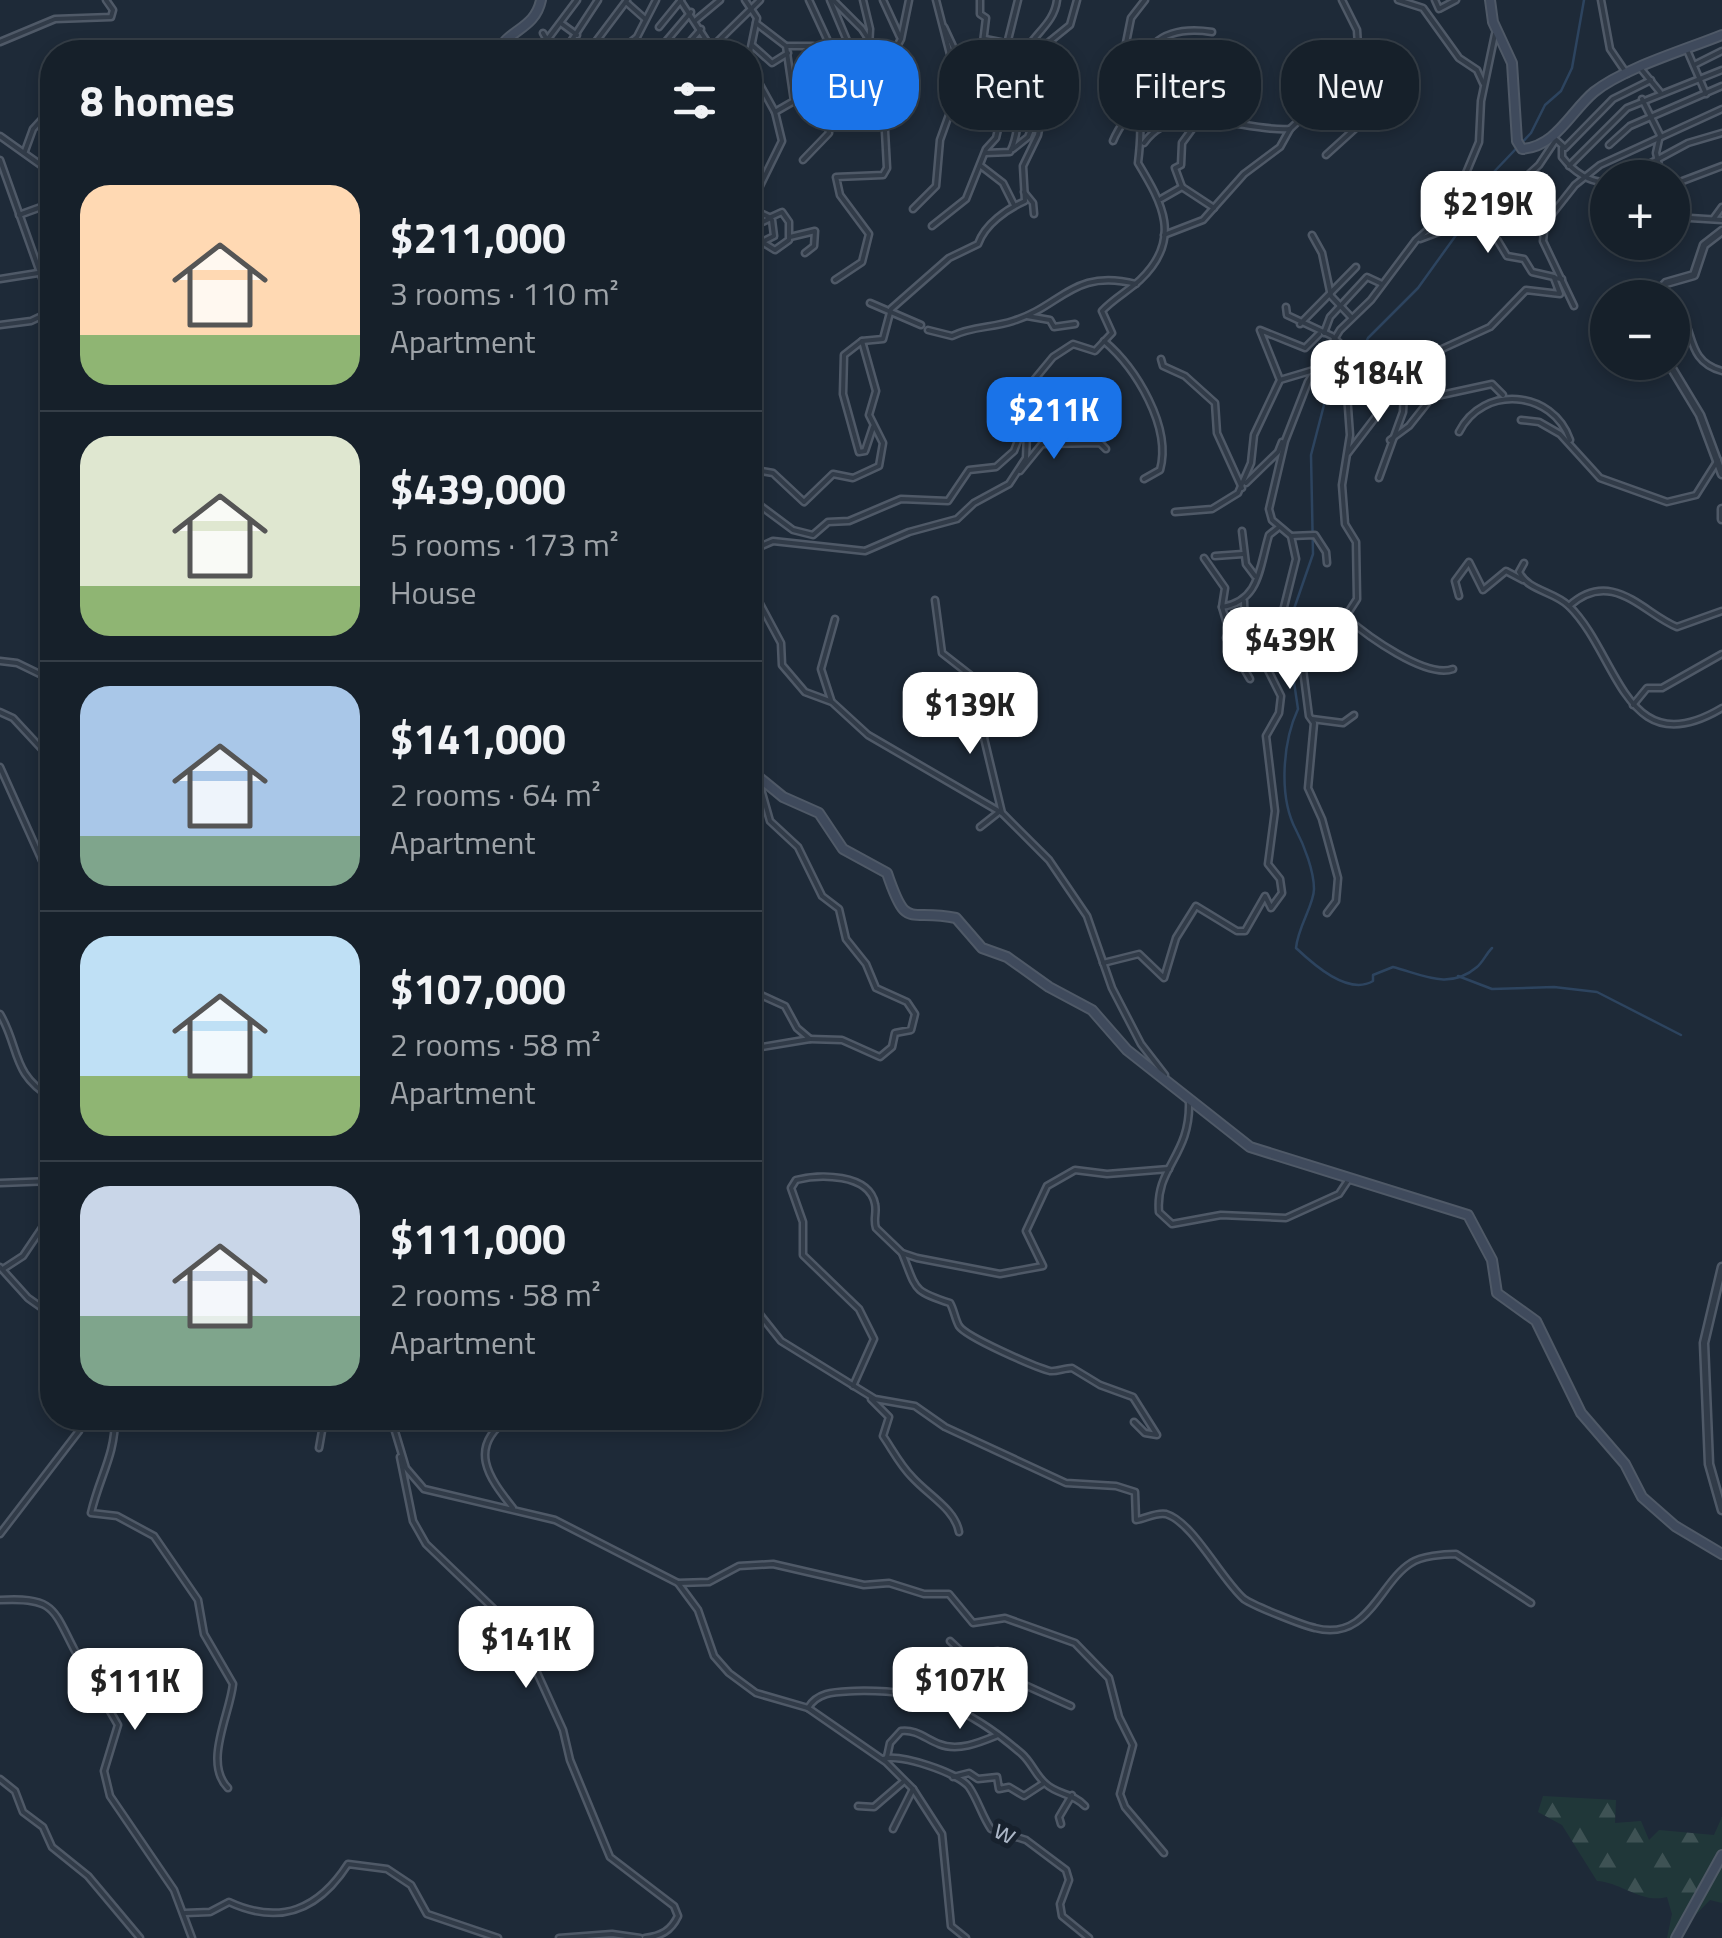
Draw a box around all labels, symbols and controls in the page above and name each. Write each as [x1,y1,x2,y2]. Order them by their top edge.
chip: Buy [792,40,919,130]
chip: Rent [939,40,1079,130]
chip: Filters [1099,40,1261,130]
chip: New [1281,40,1419,130]
text: 8 homes [80,68,235,132]
icon: filters [667,73,722,128]
map controls [1590,160,1690,380]
button: + [1590,160,1690,260]
pin: $219K [1418,171,1558,256]
text: $219K [1443,179,1533,227]
text: $211,000 [390,205,566,269]
icon: home [160,225,280,345]
text: 3 rooms · 110 m² [390,269,619,317]
button: − [1590,280,1690,380]
text: Apartment [390,317,536,365]
pin: $184K [1308,340,1448,425]
text: $184K [1333,348,1423,396]
pin: $211K [984,377,1124,462]
text: $211K [1009,385,1099,433]
text: $439,000 [390,456,566,520]
icon: home [160,476,280,596]
text: 5 rooms · 173 m² [390,520,619,568]
text: House [390,568,476,616]
pin: $439K [1220,607,1360,692]
text: $439K [1245,615,1335,663]
pin: $139K [900,672,1040,757]
text: $139K [925,680,1015,728]
text: $141,000 [390,706,566,770]
icon: home [160,726,280,846]
text: 2 rooms · 64 m² [390,770,601,818]
text: Apartment [390,818,536,866]
text: $107,000 [390,956,566,1020]
icon: home [160,976,280,1096]
text: 2 rooms · 58 m² [390,1020,601,1068]
text: Apartment [390,1068,536,1116]
text: $111,000 [390,1206,566,1270]
icon: home [160,1226,280,1346]
text: 2 rooms · 58 m² [390,1270,601,1318]
text: Apartment [390,1318,536,1366]
pin: $141K [456,1606,596,1691]
text: $141K [481,1614,571,1662]
pin: $107K [890,1647,1030,1732]
pin: $111K [65,1648,205,1733]
text: $107K [915,1655,1005,1703]
text: $111K [90,1656,180,1704]
street label: w [987,1807,1025,1855]

